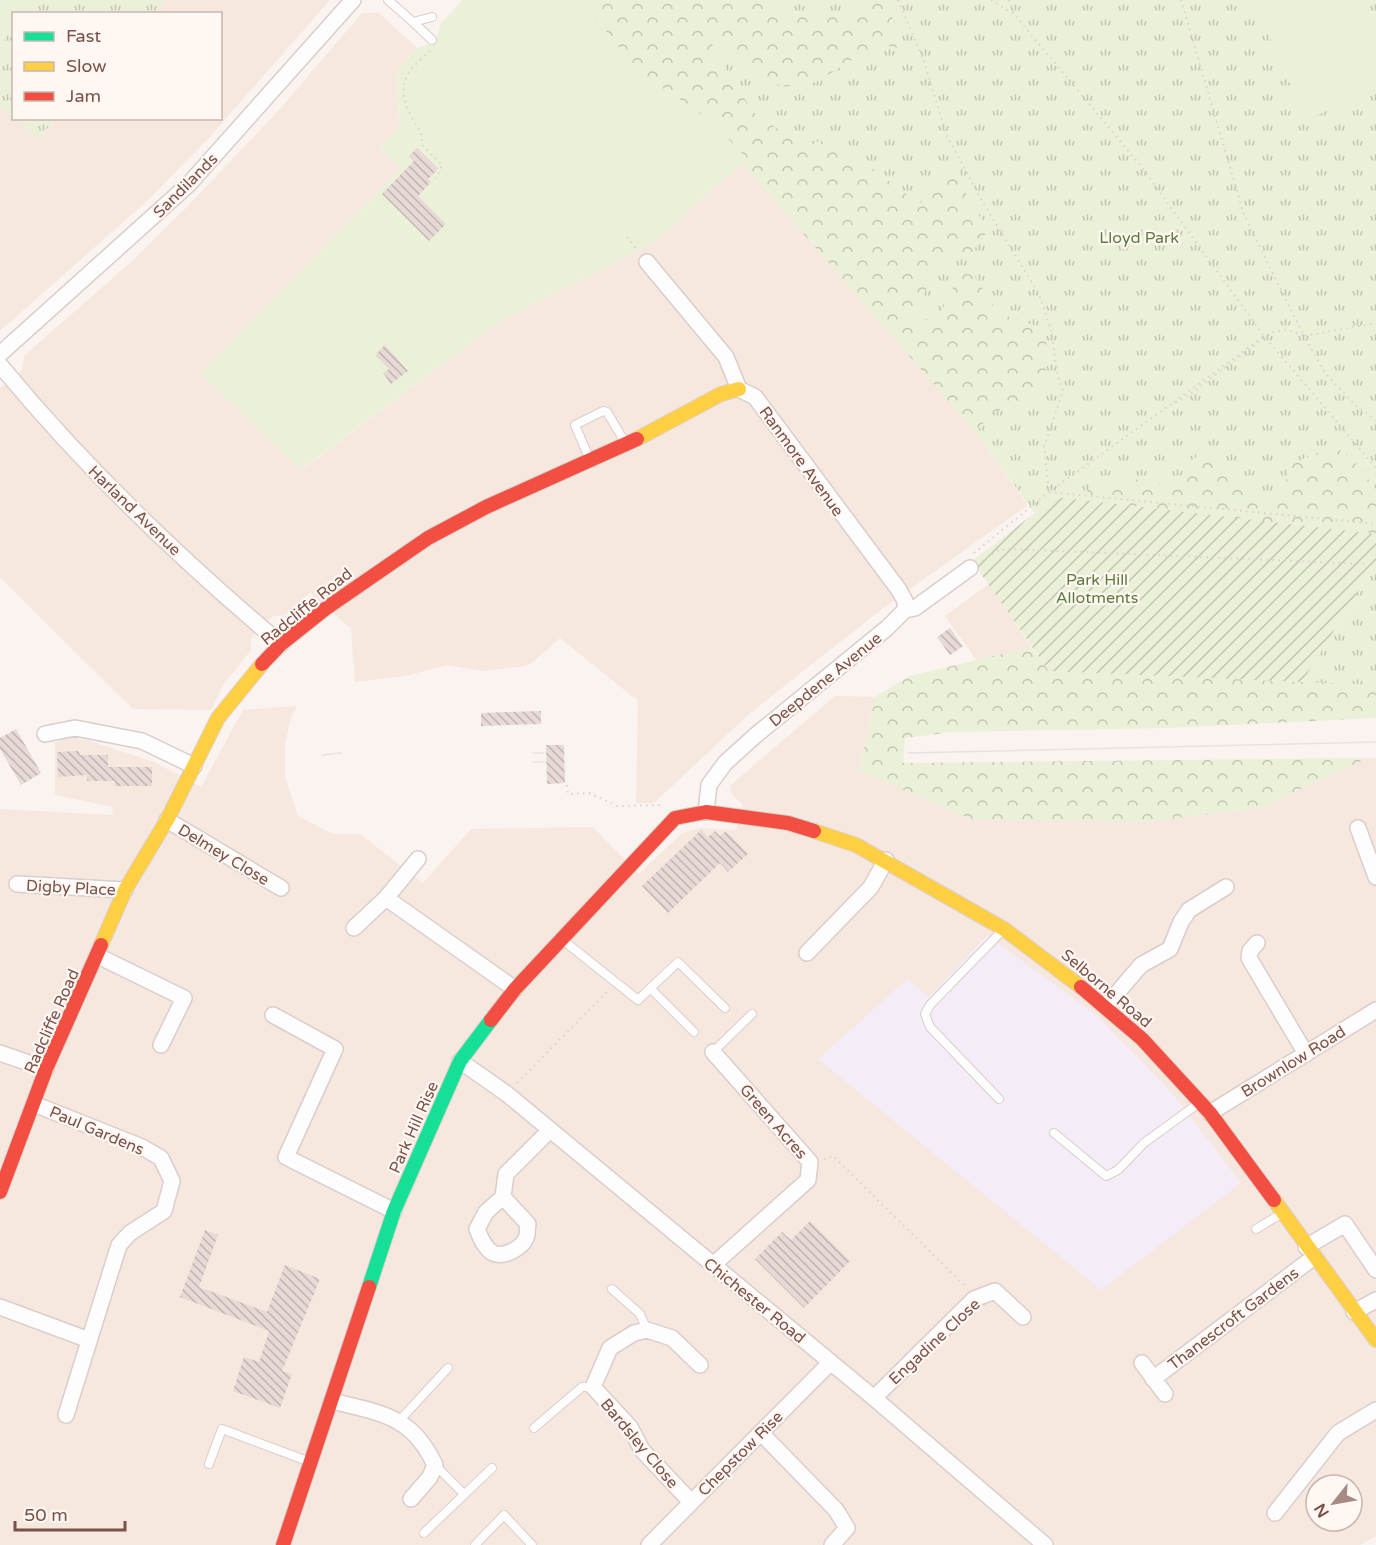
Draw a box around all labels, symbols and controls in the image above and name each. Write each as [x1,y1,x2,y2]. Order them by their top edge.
legend [12,12,222,120]
text: Fast [66,25,101,47]
text: Slow [66,55,107,77]
text: Jam [66,85,101,107]
street label: Sandilands [149,149,222,222]
park label: Lloyd Park [1099,228,1179,248]
street label: Ranmore Avenue [755,403,848,520]
street label: Harland Avenue [84,461,185,560]
street label: Radcliffe Road [257,564,357,650]
park label: Park Hill Allotments [1056,570,1138,608]
street label: Deepdene Avenue [765,628,886,731]
street label: Delmey Close [174,820,273,890]
street label: Digby Place [26,876,116,900]
street label: Selborne Road [1057,945,1156,1032]
street label: Radcliffe Road [20,966,84,1077]
street label: Brownlow Road [1238,1022,1350,1102]
street label: Park Hill Rise [385,1078,443,1176]
street label: Green Acres [735,1080,811,1163]
street label: Paul Gardens [46,1102,147,1160]
street label: Chichester Road [699,1254,809,1348]
street label: Thanescroft Gardens [1164,1263,1303,1375]
street label: Engadine Close [885,1294,984,1389]
street label: Bardsley Close [596,1395,683,1493]
street label: Chepstow Rise [694,1407,787,1500]
north arrow [1304,1473,1364,1533]
scale bar [15,1494,124,1532]
text: N [1310,1500,1334,1521]
text: 50 m [24,1504,68,1526]

